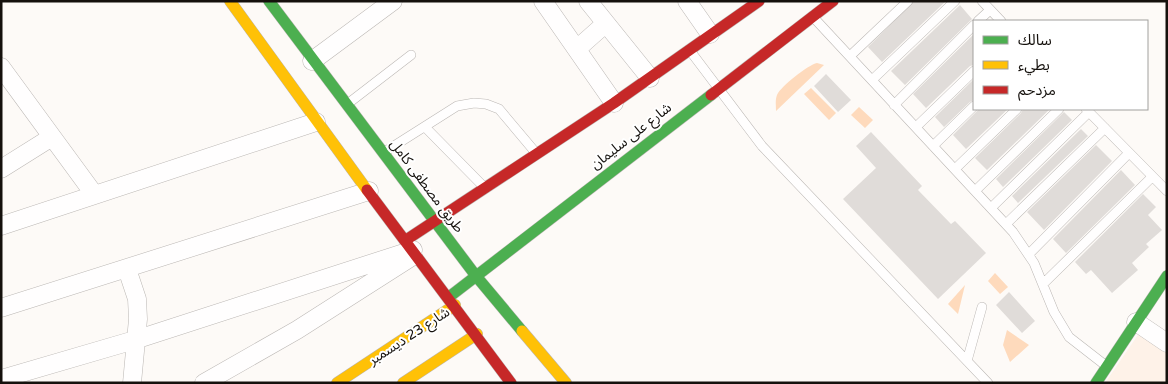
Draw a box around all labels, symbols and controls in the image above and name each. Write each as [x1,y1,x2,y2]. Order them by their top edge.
legend [973,20,1148,110]
text: سالك [1018,31,1052,49]
text: بطيء [1018,56,1050,76]
text: مزدحم [1018,81,1056,101]
street label: شارع على سليمان [587,99,676,175]
street label: طريق مصطفى كامل [386,136,468,237]
street label: شارع 23 ديسمبر [364,303,454,371]

